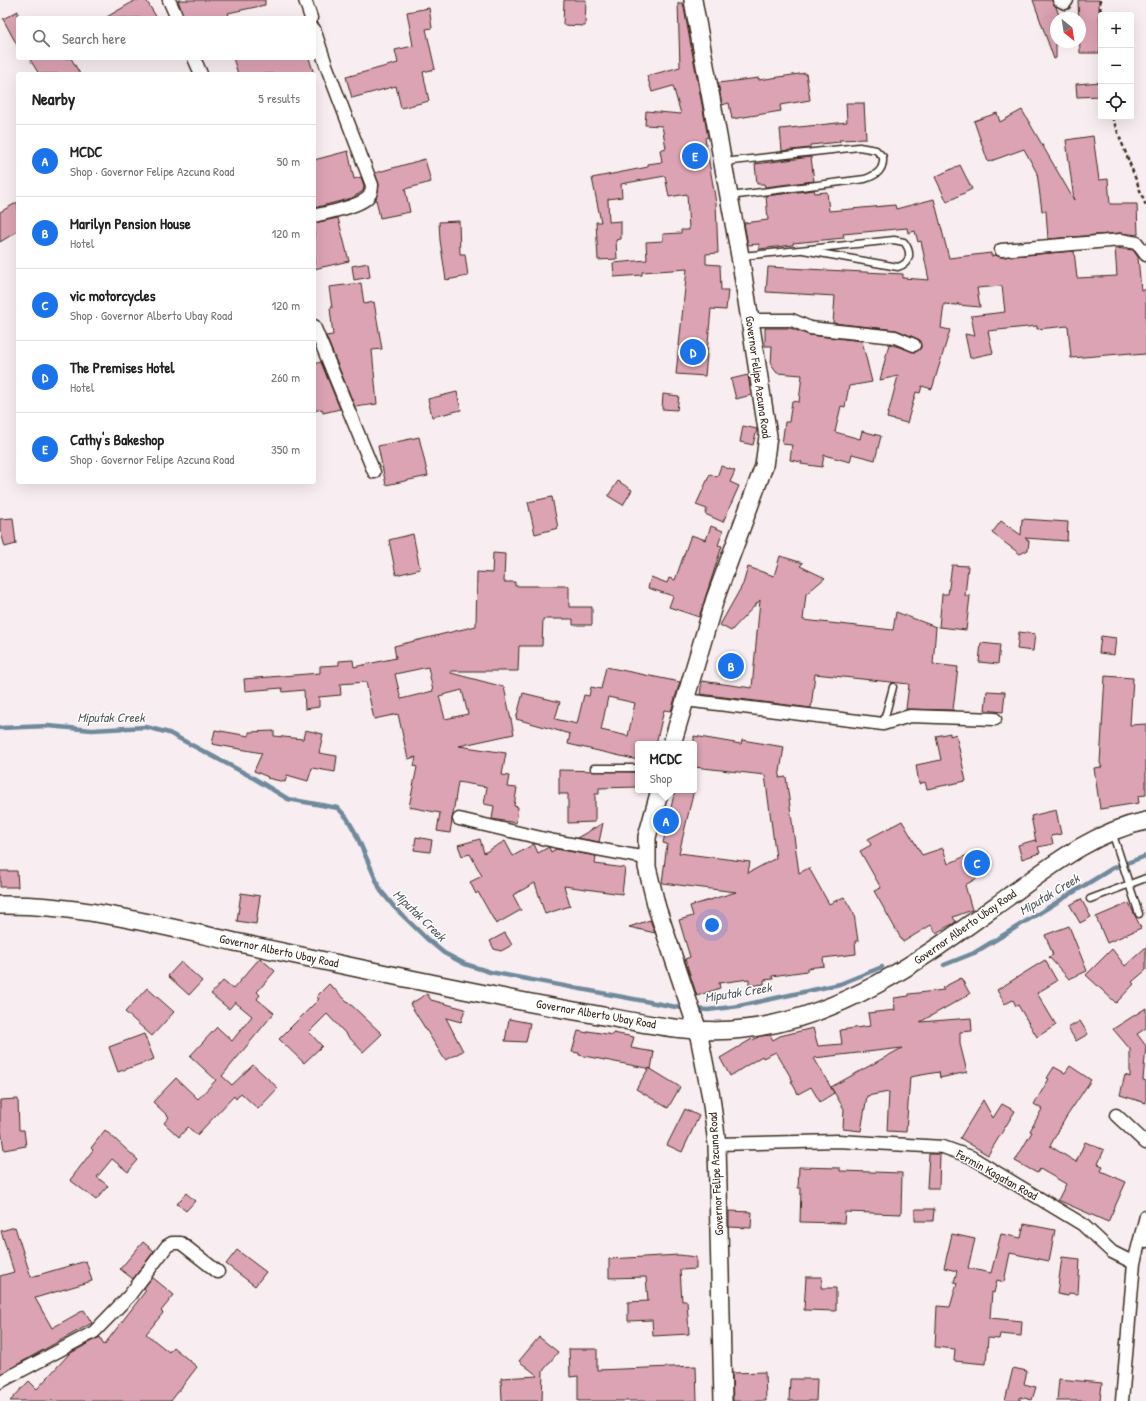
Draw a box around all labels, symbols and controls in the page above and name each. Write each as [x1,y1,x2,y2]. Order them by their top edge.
north arrow [1050,12,1086,48]
map controls [1098,12,1134,120]
button: + [1098,12,1134,48]
search box [16,16,316,60]
icon: search [30,27,52,49]
text: Search here [62,28,126,49]
button: − [1098,48,1134,84]
button: locate [1098,84,1134,120]
text: Nearby [32,87,75,110]
text: 5 results [258,89,300,107]
text: MCDC [70,141,103,162]
pin: E [682,141,708,171]
text: A [42,152,48,170]
text: 50 m [277,152,300,170]
text: Shop · Governor Felipe Azcuna Road [70,162,234,180]
text: Marilyn Pension House [70,213,191,234]
text: B [42,224,48,242]
text: 120 m [272,224,300,242]
text: Hotel [70,234,94,252]
text: vic motorcycles [70,285,156,306]
text: C [41,296,49,314]
text: 120 m [272,296,300,314]
text: Shop · Governor Alberto Ubay Road [70,306,232,324]
street label: Governor Felipe Azcuna Road [742,315,776,439]
pin: D [680,337,706,367]
text: The Premises Hotel [70,357,174,378]
text: D [42,368,48,386]
text: 260 m [271,368,300,386]
text: Hotel [70,378,94,396]
text: Cathy's Bakeshop [70,429,164,450]
text: E [42,440,48,458]
text: 350 m [271,440,300,458]
text: Shop · Governor Felipe Azcuna Road [70,450,234,468]
pin: B [718,651,744,681]
water label: Miputak Creek [77,708,146,727]
popup [635,741,697,793]
text: MCDC [650,748,682,769]
text: Shop [650,769,672,787]
pin: A [653,806,679,836]
pin: C [964,848,990,878]
water label: Miputak Creek [1016,868,1084,920]
water label: Miputak Creek [389,885,452,947]
street label: Governor Alberto Ubay Road [910,885,1020,968]
your location [702,915,722,935]
street label: Governor Alberto Ubay Road [218,930,341,972]
water label: Miputak Creek [703,978,774,1007]
street label: Governor Alberto Ubay Road [535,995,658,1032]
street label: Governor Felipe Azcuna Road [704,1112,727,1236]
street label: Fermin Kagatan Road [953,1145,1041,1204]

